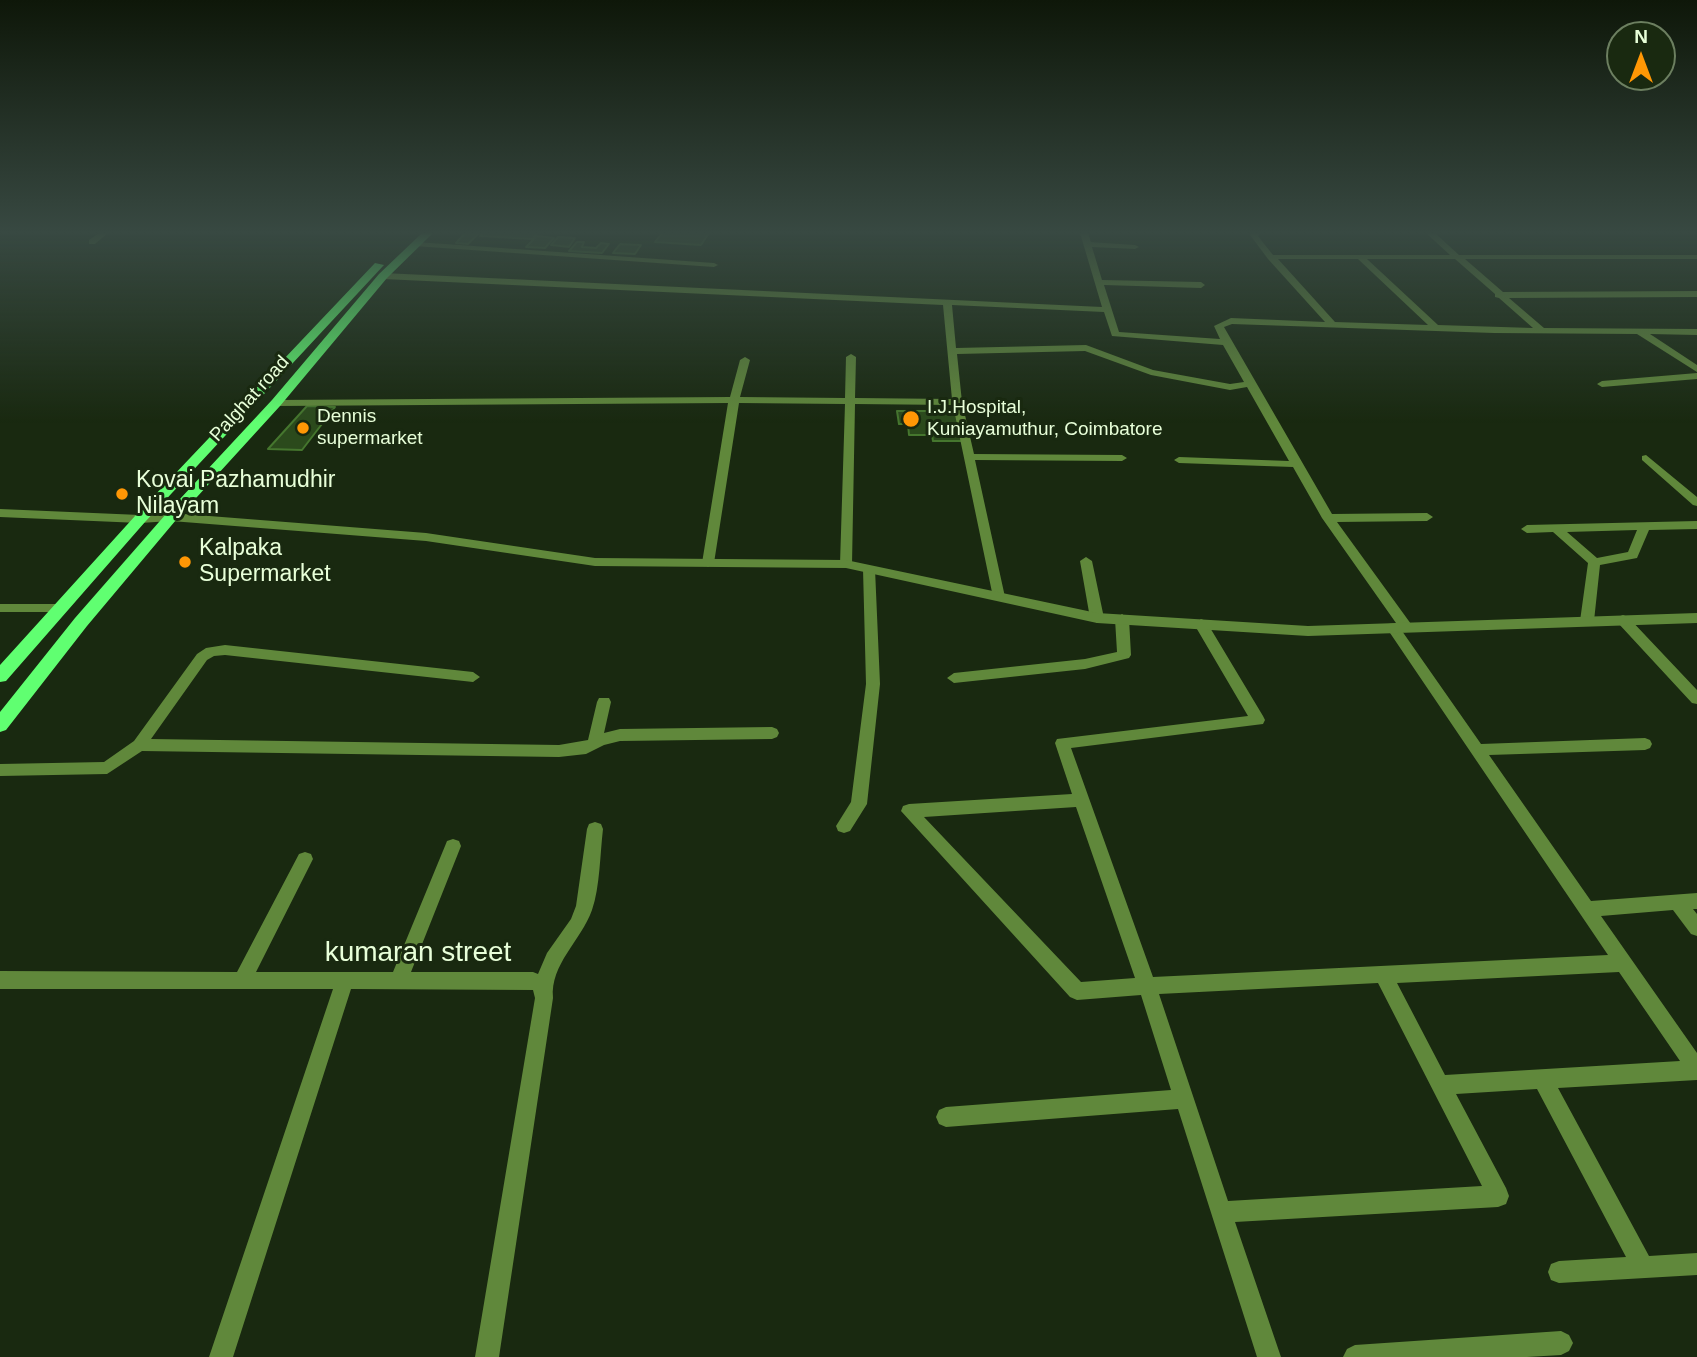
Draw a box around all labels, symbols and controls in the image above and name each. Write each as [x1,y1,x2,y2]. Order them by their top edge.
north arrow [1606,21,1676,91]
text: N [1634,26,1648,47]
street label: Palghat road [205,351,295,447]
place label: I.J.Hospital, Kuniayamuthur, Coimbatore [927,397,1163,441]
place label: Dennis supermarket [317,406,423,450]
marker: I.J.Hospital, Kuniayamuthur, Coimbatore [901,409,921,429]
marker: Dennis supermarket [295,420,311,436]
place label: Kovai Pazhamudhir Nilayam [136,467,335,521]
marker: Kovai Pazhamudhir Nilayam [114,486,130,502]
place label: Kalpaka Supermarket [199,535,331,589]
marker: Kalpaka Supermarket [177,554,193,570]
street label: kumaran street [325,936,511,970]

